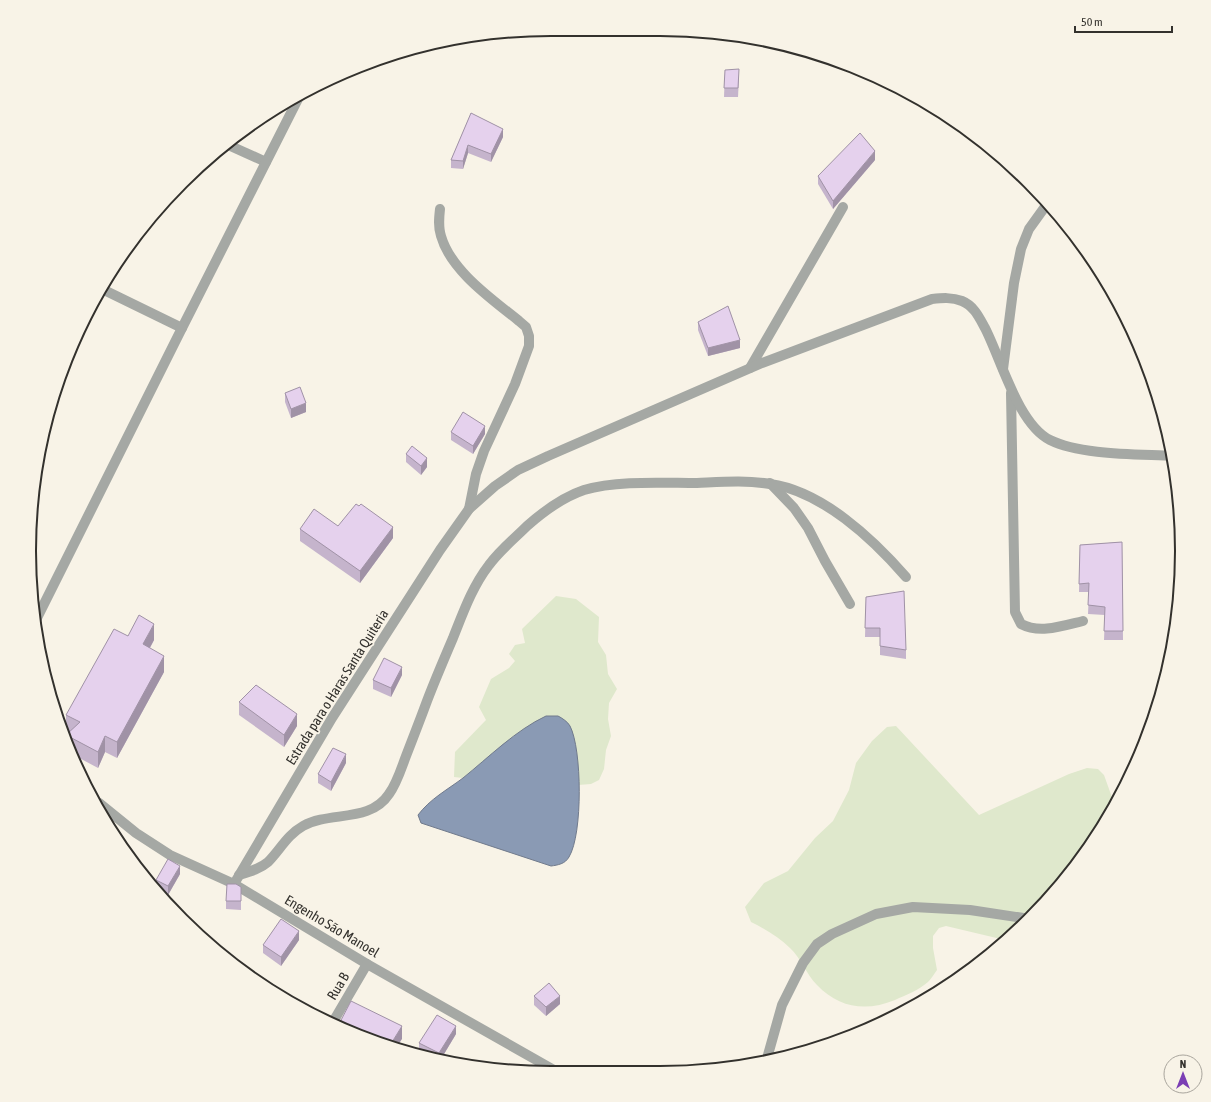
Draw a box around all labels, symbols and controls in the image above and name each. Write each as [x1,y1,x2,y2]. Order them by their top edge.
scale bar [1075,8,1172,34]
text: 50 m [1081,15,1103,29]
street label: Estrada para o Haras Santa Quiteria [283,606,391,768]
street label: Engenho São Manoel [282,892,382,961]
street label: Rua B [324,969,352,1002]
north arrow [1163,1054,1203,1094]
text: N [1180,1058,1186,1070]

